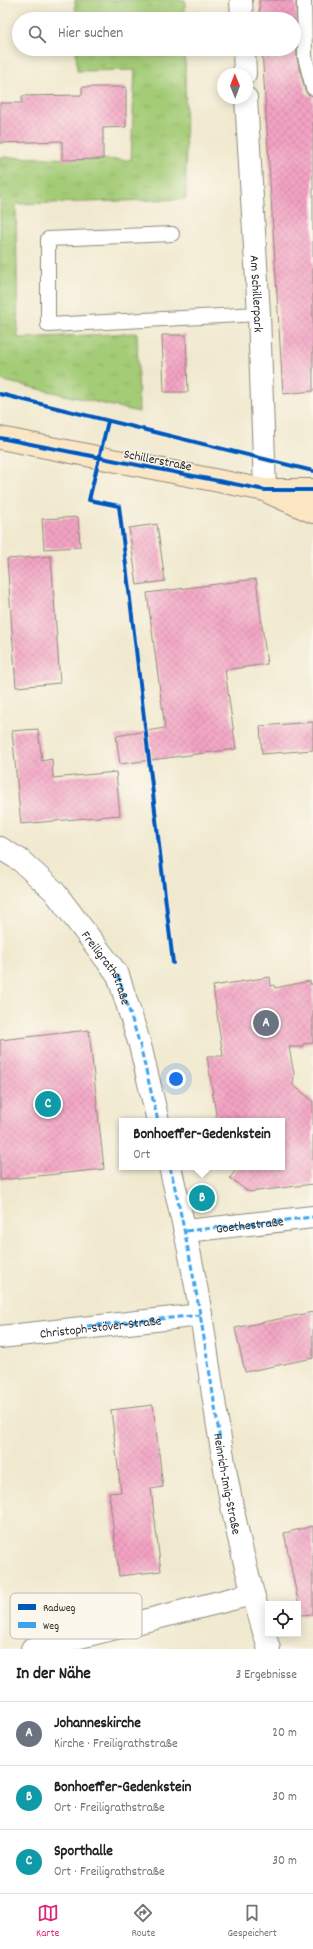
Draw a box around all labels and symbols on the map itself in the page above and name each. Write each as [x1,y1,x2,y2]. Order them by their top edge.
north arrow [217,68,253,104]
street label: Am Schillerpark [243,255,267,333]
street label: Schillerstraße [122,446,194,477]
street label: Freiligrathstraße [76,928,134,1008]
pin: A [253,1008,279,1038]
your location [166,1069,186,1089]
pin: C [35,1089,61,1119]
pin: B [189,1183,215,1213]
street label: Goethestraße [215,1213,285,1240]
street label: Christoph-Stöver-Straße [39,1312,163,1345]
street label: Heinrich-Imig-Straße [207,1432,245,1537]
legend [10,1593,142,1639]
text: Radweg [43,1601,76,1617]
text: Weg [43,1619,59,1635]

